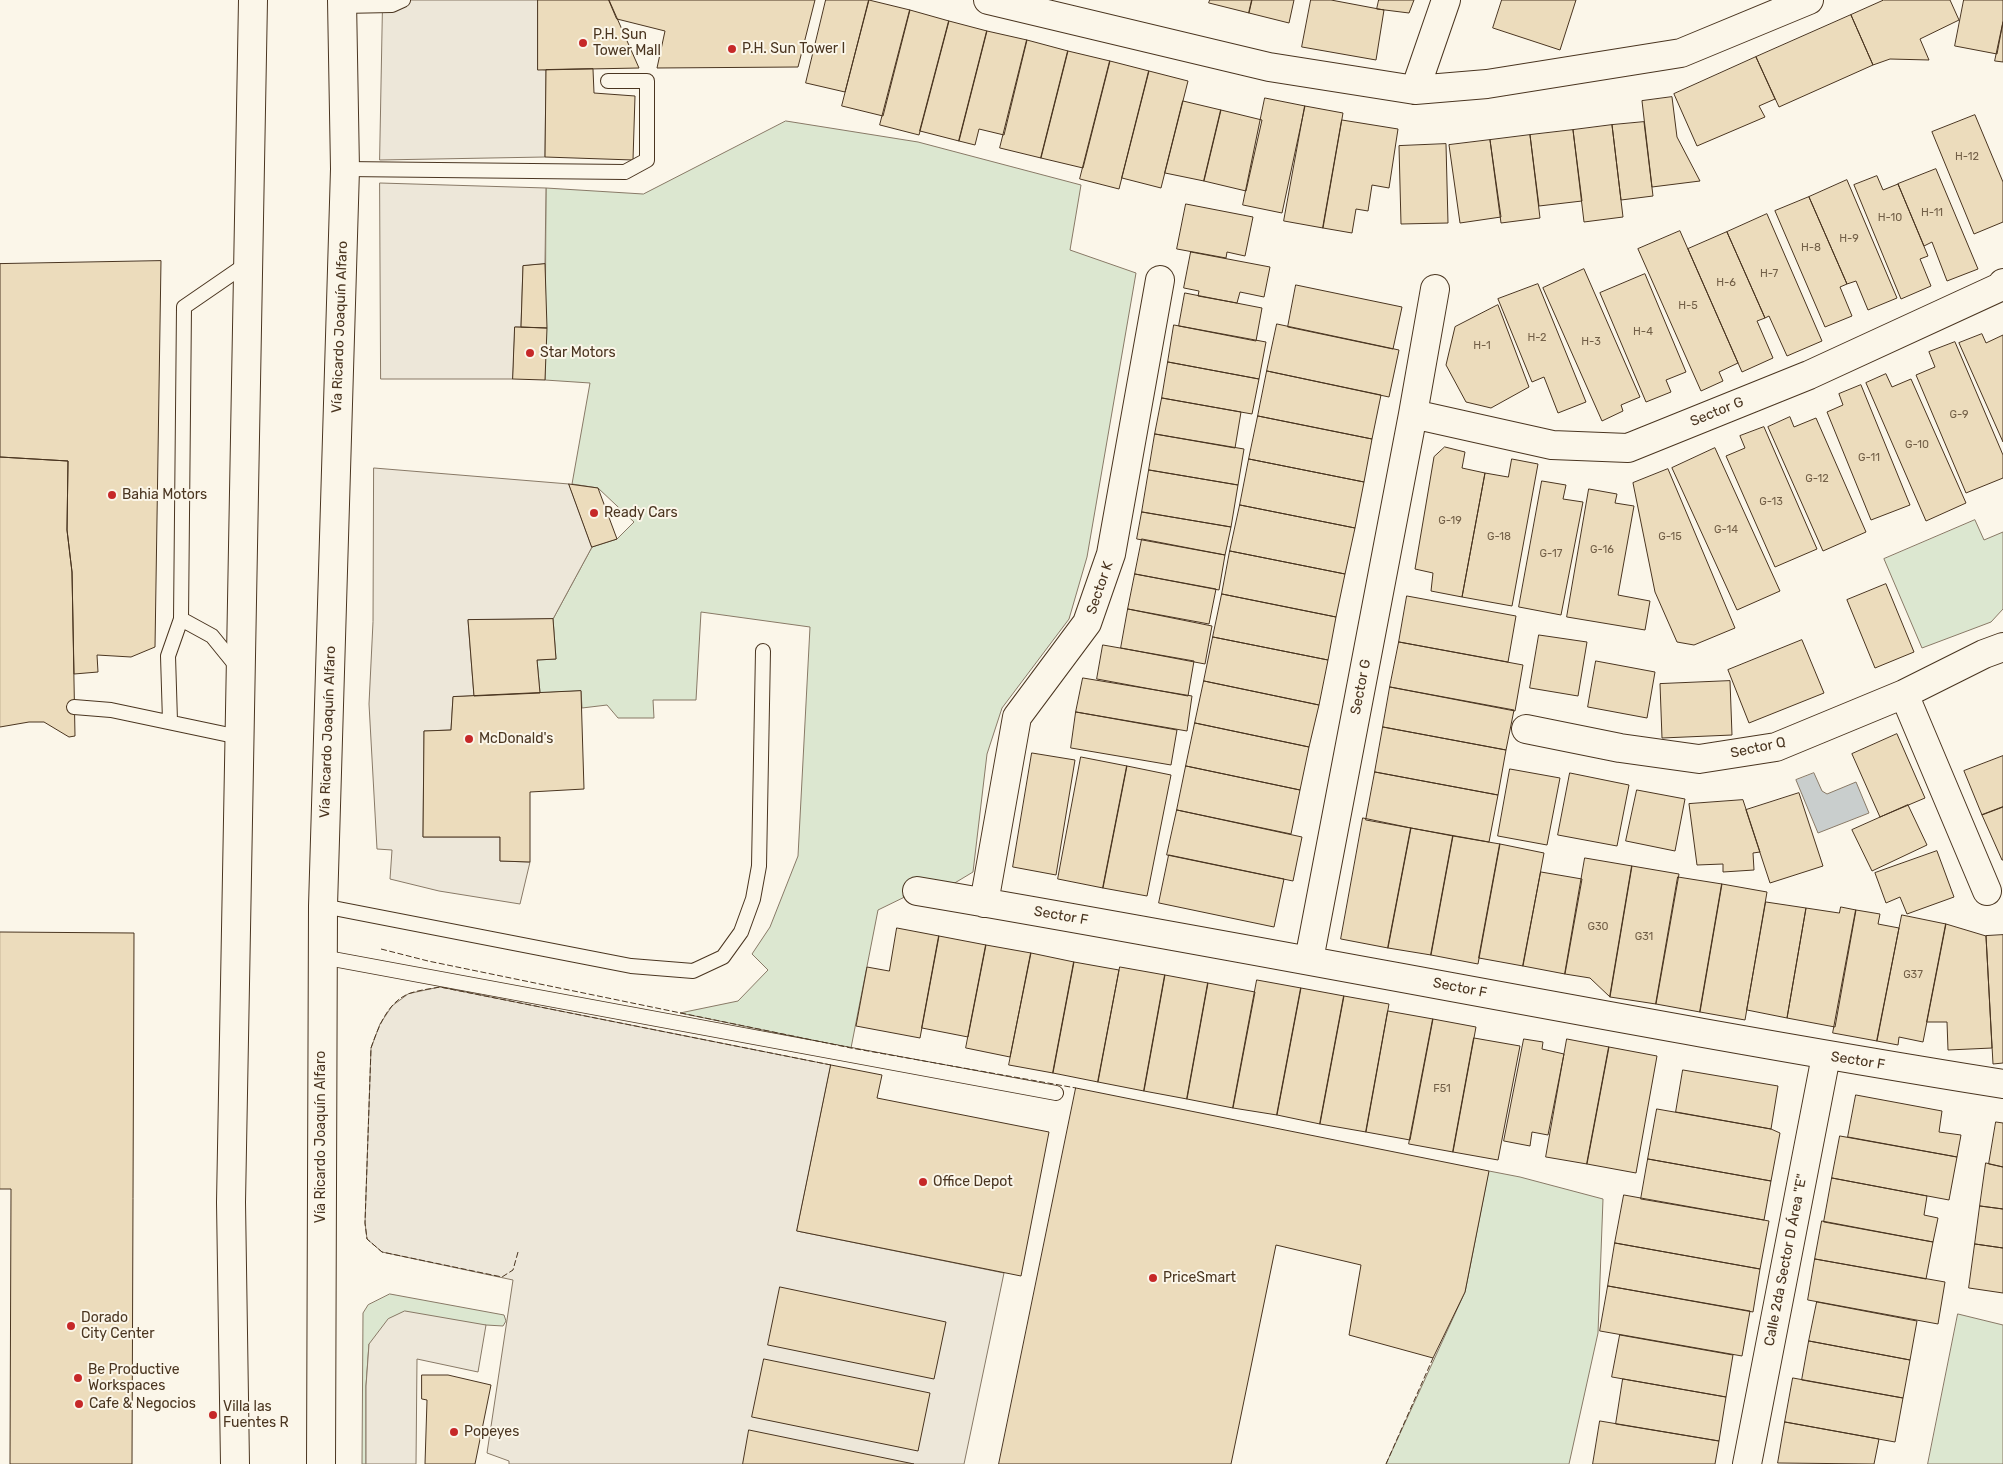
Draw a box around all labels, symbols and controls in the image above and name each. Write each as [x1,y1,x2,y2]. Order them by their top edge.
place label: P.H. Sun Tower Mall [593,27,661,59]
marker: P.H. Sun Tower Mall [577,37,589,49]
place label: P.H. Sun Tower I [742,41,845,57]
marker: P.H. Sun Tower I [726,43,738,55]
house number: H-12 [1955,150,1979,164]
house number: H-11 [1921,206,1943,220]
house number: H-10 [1878,211,1902,225]
house number: H-9 [1839,232,1859,246]
street label: Vía Ricardo Joaquín Alfaro [329,241,351,413]
house number: H-8 [1801,241,1821,255]
house number: H-7 [1760,267,1778,281]
house number: H-6 [1716,276,1736,290]
house number: H-5 [1678,299,1698,313]
house number: H-4 [1633,325,1653,339]
house number: H-2 [1527,331,1547,345]
house number: H-3 [1581,335,1601,349]
house number: H-1 [1473,339,1491,353]
place label: Star Motors [540,345,616,361]
marker: Star Motors [524,347,536,359]
street label: Sector G [1688,394,1746,430]
house number: G-9 [1949,408,1969,422]
house number: G-10 [1905,438,1929,452]
house number: G-11 [1858,451,1880,465]
house number: G-12 [1805,472,1829,486]
place label: Bahia Motors [122,487,207,503]
marker: Bahia Motors [106,489,118,501]
house number: G-13 [1759,495,1783,509]
place label: Ready Cars [604,505,678,521]
marker: Ready Cars [588,507,600,519]
house number: G-19 [1438,514,1462,528]
house number: G-14 [1714,523,1738,537]
house number: G-18 [1487,530,1511,544]
house number: G-15 [1658,530,1682,544]
house number: G-16 [1590,543,1614,557]
house number: G-17 [1540,547,1562,561]
street label: Sector K [1083,559,1117,617]
street label: Vía Ricardo Joaquín Alfaro [317,646,339,818]
street label: Sector G [1347,658,1375,716]
place label: McDonald's [479,731,553,747]
marker: McDonald's [463,733,475,745]
street label: Sector Q [1729,734,1787,762]
street label: Sector F [1033,903,1089,929]
house number: G30 [1587,920,1609,934]
house number: G31 [1635,930,1653,944]
house number: G37 [1903,968,1923,982]
street label: Sector F [1432,975,1488,1001]
street label: Sector F [1830,1048,1886,1074]
street label: Vía Ricardo Joaquín Alfaro [313,1051,329,1223]
house number: F51 [1433,1082,1451,1096]
street label: Calle 2da Sector D Área "E" [1761,1173,1811,1347]
place label: Office Depot [933,1174,1013,1190]
marker: Office Depot [917,1176,929,1188]
place label: PriceSmart [1163,1270,1236,1286]
marker: PriceSmart [1147,1272,1159,1284]
place label: Dorado City Center [81,1310,155,1342]
marker: Dorado City Center [65,1320,77,1332]
place label: Be Productive Workspaces [88,1362,180,1394]
marker: Be Productive Workspaces [72,1372,84,1384]
place label: Cafe & Negocios [89,1396,196,1412]
marker: Cafe & Negocios [73,1398,85,1410]
place label: Villa las Fuentes R [223,1399,289,1431]
marker: Villa las Fuentes R [207,1409,219,1421]
place label: Popeyes [464,1424,519,1440]
marker: Popeyes [448,1426,460,1438]

